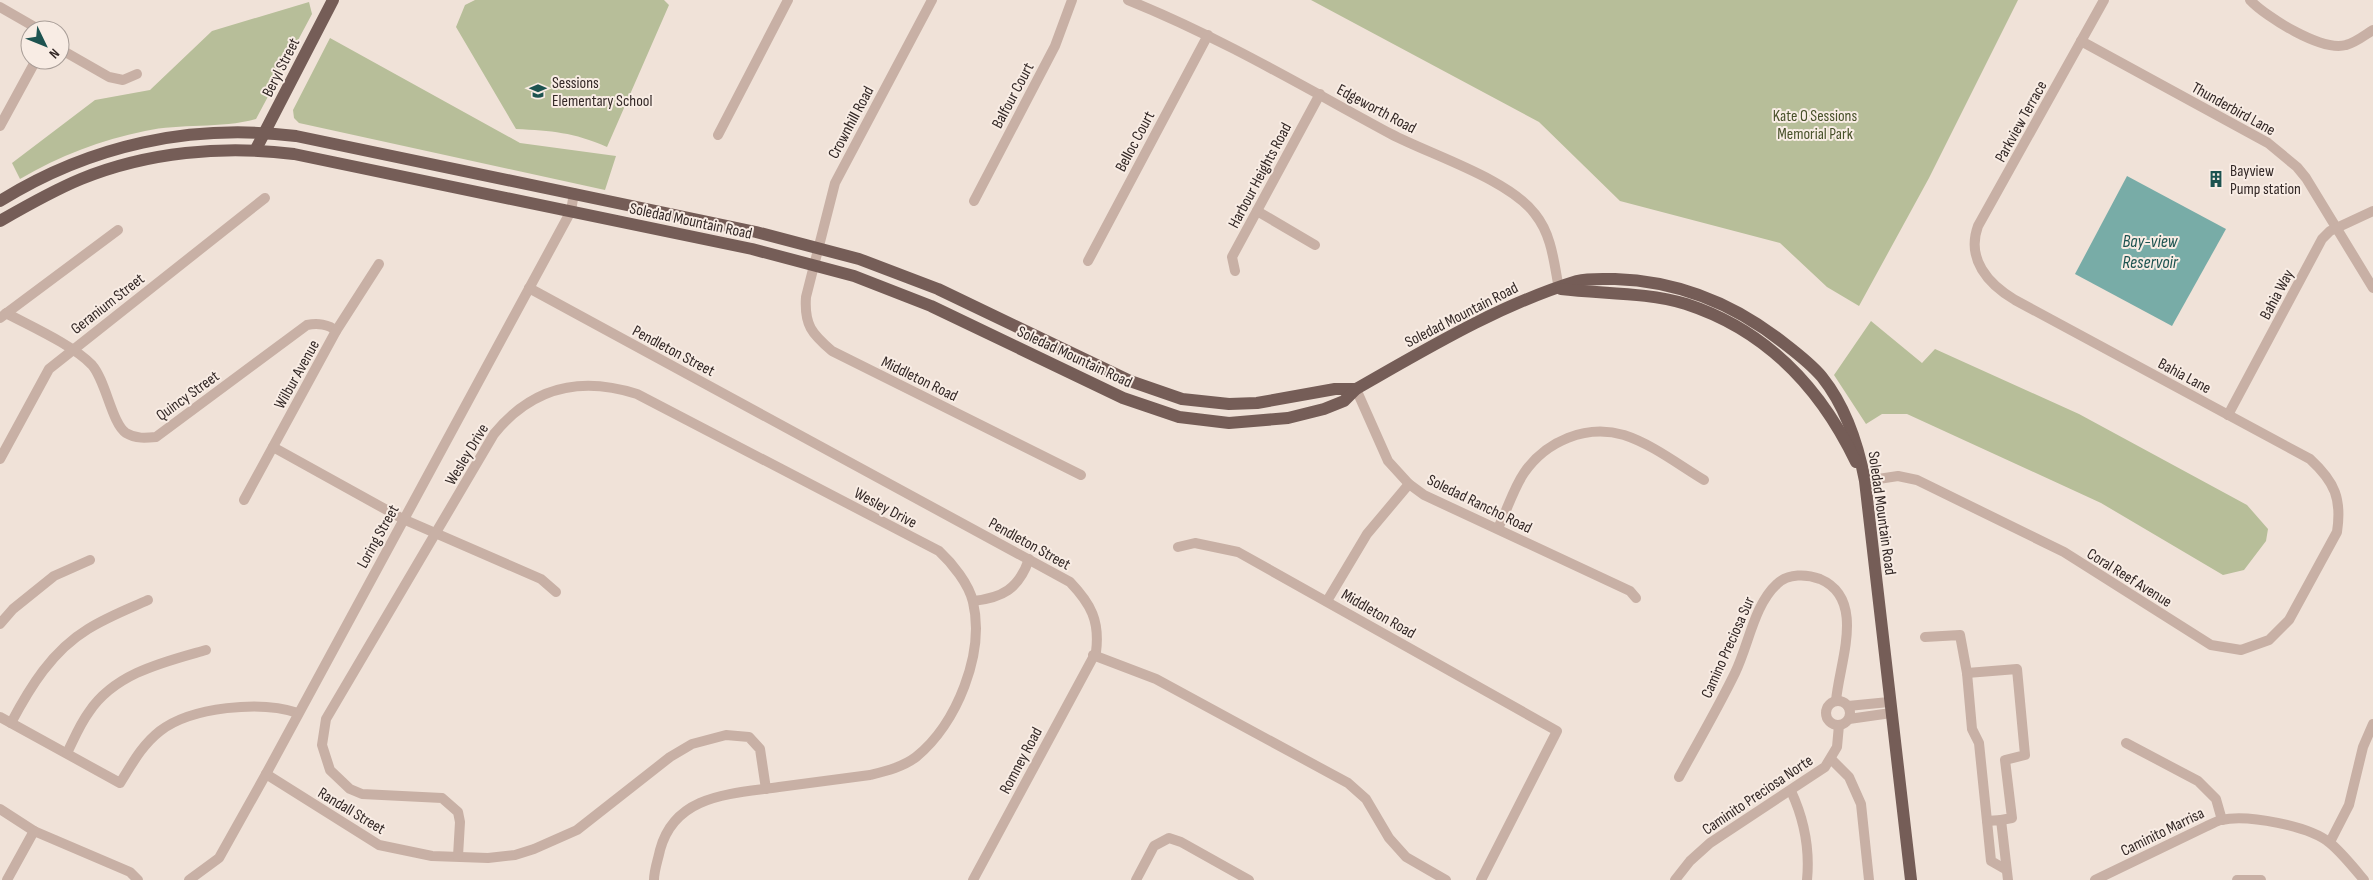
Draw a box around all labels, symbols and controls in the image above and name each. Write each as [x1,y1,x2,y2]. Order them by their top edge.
north arrow [20,20,70,70]
street label: Beryl Street [258,35,304,100]
text: N [45,45,63,62]
street label: Balfour Court [988,60,1039,132]
place label: Sessions Elementary School [552,74,652,111]
street label: Parkview Terrace [1991,78,2051,166]
street label: Thunderbird Lane [2188,78,2279,140]
street label: Edgeworth Road [1333,80,1419,138]
school or university icon: Sessions Elementary School [528,81,548,101]
street label: Crownhill Road [824,83,878,162]
park label: Kate O Sessions Memorial Park [1773,107,1857,144]
street label: Belloc Court [1112,108,1159,175]
street label: Harbour Heights Road [1225,120,1296,232]
place label: Bayview Pump station [2230,162,2301,199]
building icon: Bayview Pump station [2206,169,2226,189]
street label: Soledad Mountain Road [628,199,754,244]
water label: Bay-view Reservoir [2122,231,2179,273]
street label: Bahia Way [2256,266,2298,323]
street label: Geranium Street [67,270,149,339]
street label: Soledad Mountain Road [1402,279,1522,352]
street label: Pendleton Street [629,322,718,381]
street label: Soledad Mountain Road [1014,322,1135,392]
street label: Wilbur Avenue [271,337,324,413]
street label: Middleton Road [878,353,961,406]
street label: Bahia Lane [2155,355,2214,398]
street label: Quincy Street [153,367,223,425]
street label: Wesley Drive [442,421,493,489]
street label: Soledad Mountain Road [1863,450,1900,576]
street label: Soledad Rancho Road [1424,471,1535,538]
street label: Wesley Drive [851,484,920,533]
street label: Loring Street [353,502,404,572]
street label: Pendleton Street [985,514,1074,575]
street label: Coral Reef Avenue [2083,545,2175,612]
street label: Middleton Road [1338,585,1419,643]
street label: Camino Preciosa Sur [1698,594,1759,701]
street label: Romney Road [996,724,1047,797]
street label: Caminito Preciosa Norte [1699,751,1817,839]
street label: Randall Street [314,784,388,839]
street label: Caminito Marrisa [2118,804,2207,861]

